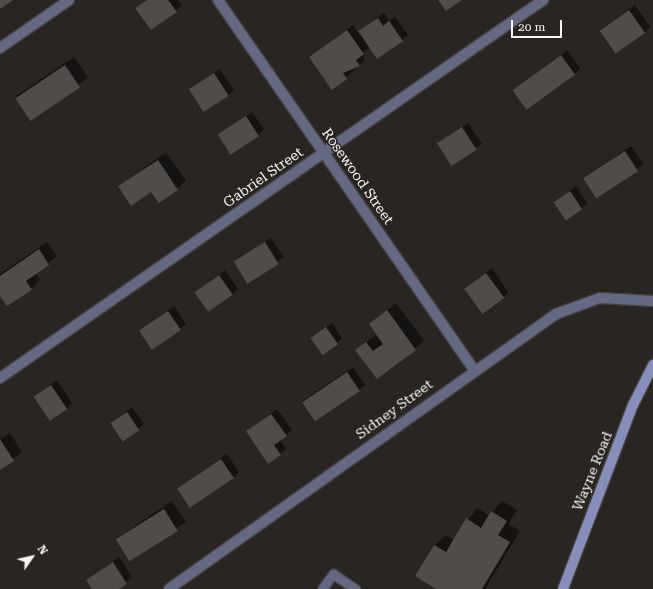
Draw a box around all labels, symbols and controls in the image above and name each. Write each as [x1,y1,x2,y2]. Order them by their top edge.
scale bar [513,12,564,38]
text: 20 m [518,20,545,34]
street label: Rosewood Street [319,125,397,227]
street label: Gabriel Street [220,143,306,211]
street label: Sidney Street [352,376,436,442]
street label: Wayne Road [569,429,615,513]
north arrow [12,537,52,577]
text: N [35,543,50,557]

